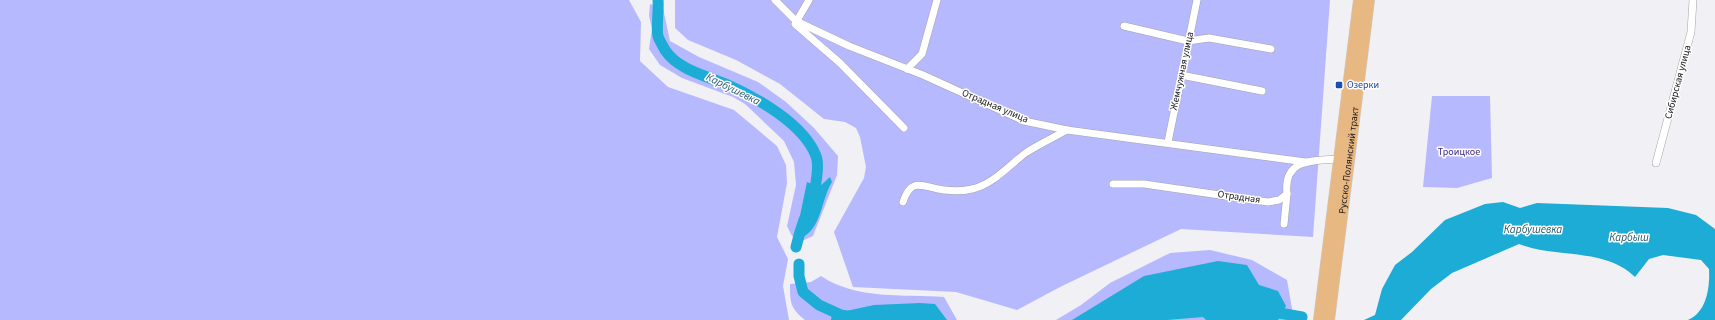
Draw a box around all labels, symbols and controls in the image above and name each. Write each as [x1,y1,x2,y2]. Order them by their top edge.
street label: Жемчужная улица [1167,30,1197,112]
street label: Сибирская улица [1661,44,1695,120]
water label: Карбушевка [703,69,763,109]
place label: Озерки [1347,78,1379,92]
marker: Озерки [1334,80,1344,90]
street label: Отрадная улица [960,86,1030,126]
street label: Русско-Полянский тракт [1335,105,1363,215]
park label: Троицкое [1438,145,1480,159]
street label: Отрадная [1217,187,1261,207]
water label: Карбушевка [1504,222,1562,237]
water label: Карбыш [1609,230,1649,245]

